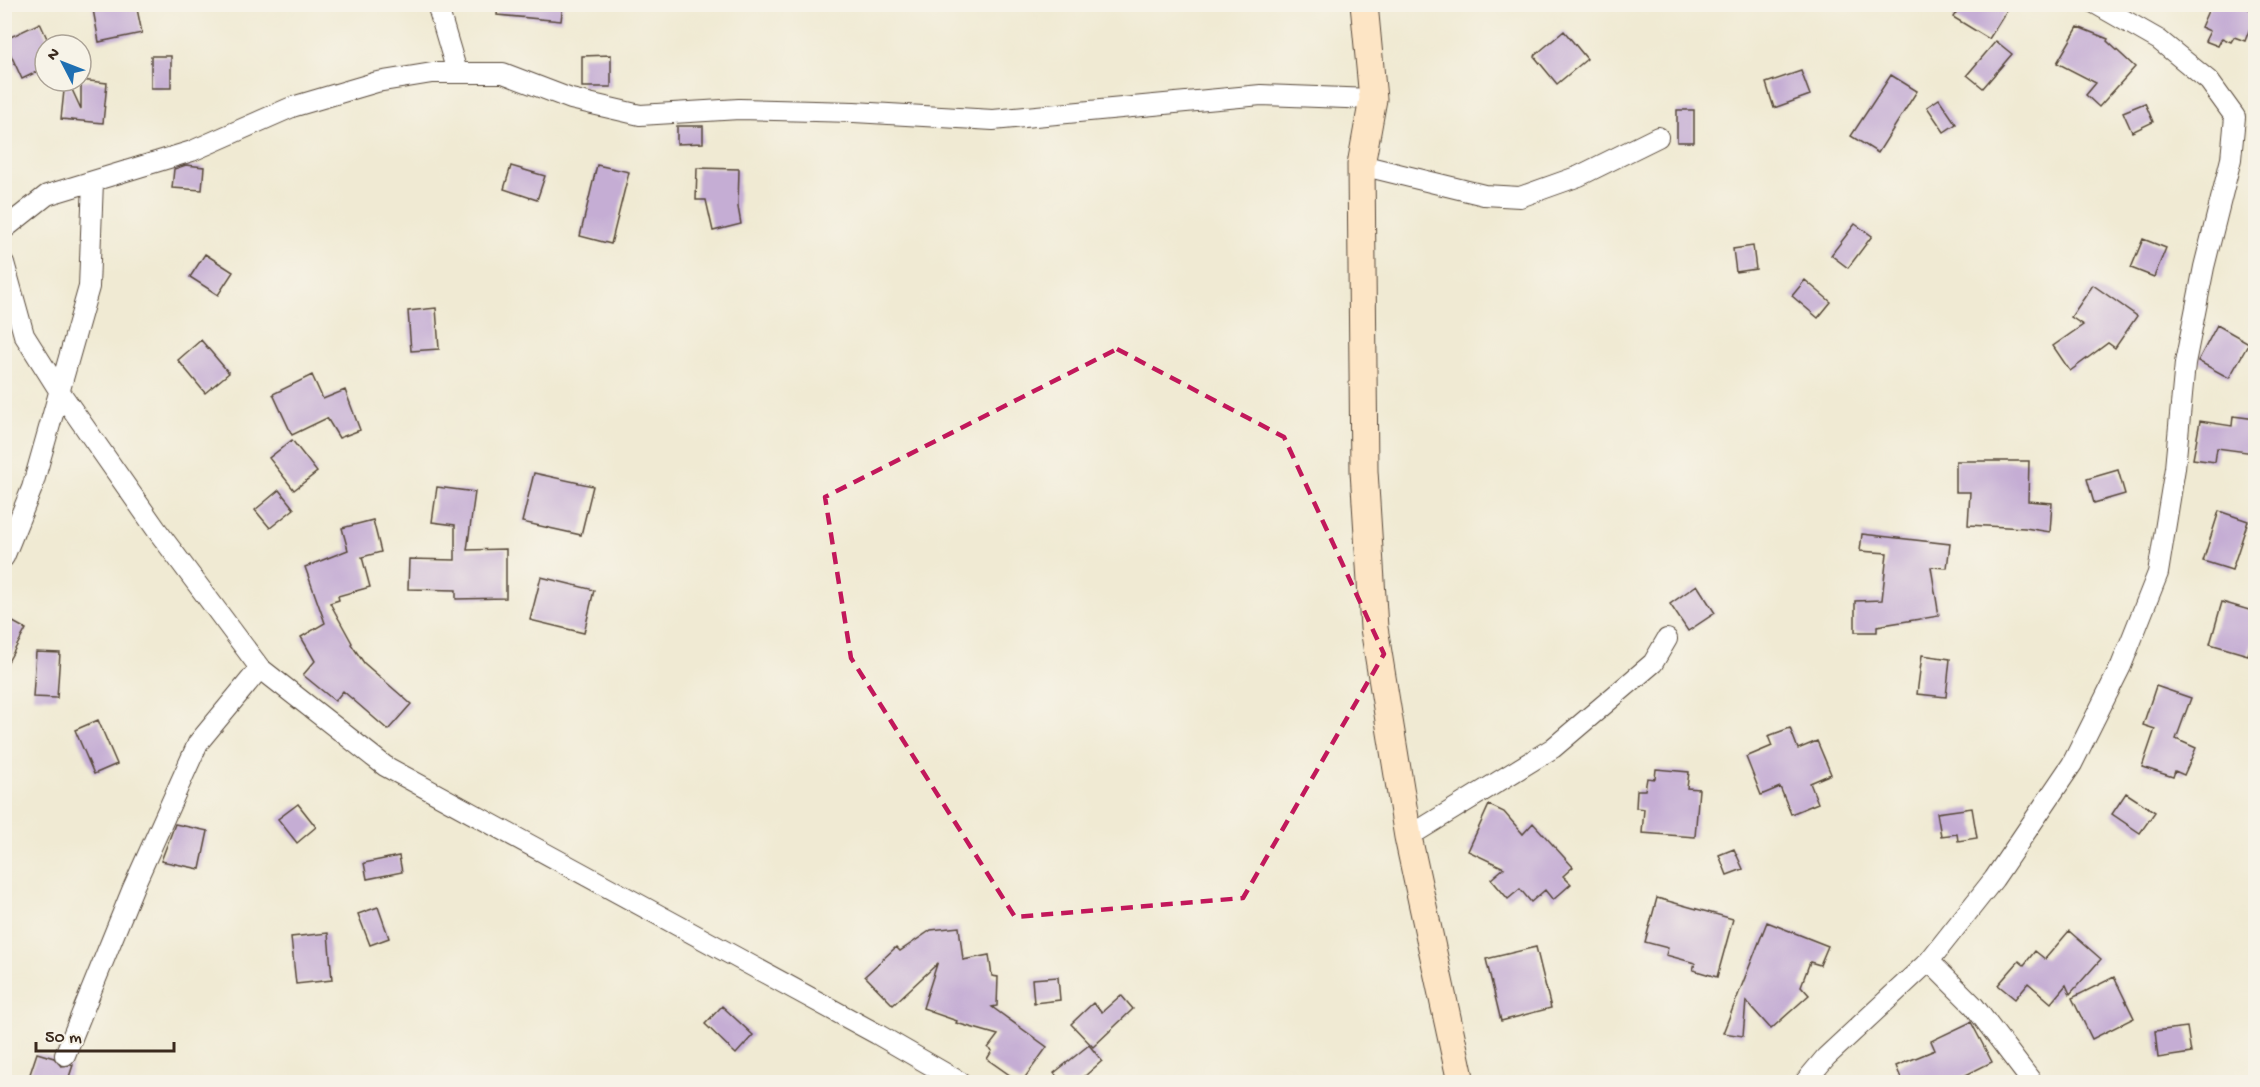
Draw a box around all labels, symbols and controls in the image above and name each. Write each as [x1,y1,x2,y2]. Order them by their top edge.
north arrow [33,33,93,93]
text: N [44,45,65,66]
scale bar [36,1015,174,1053]
text: 50 m [45,1028,82,1049]

